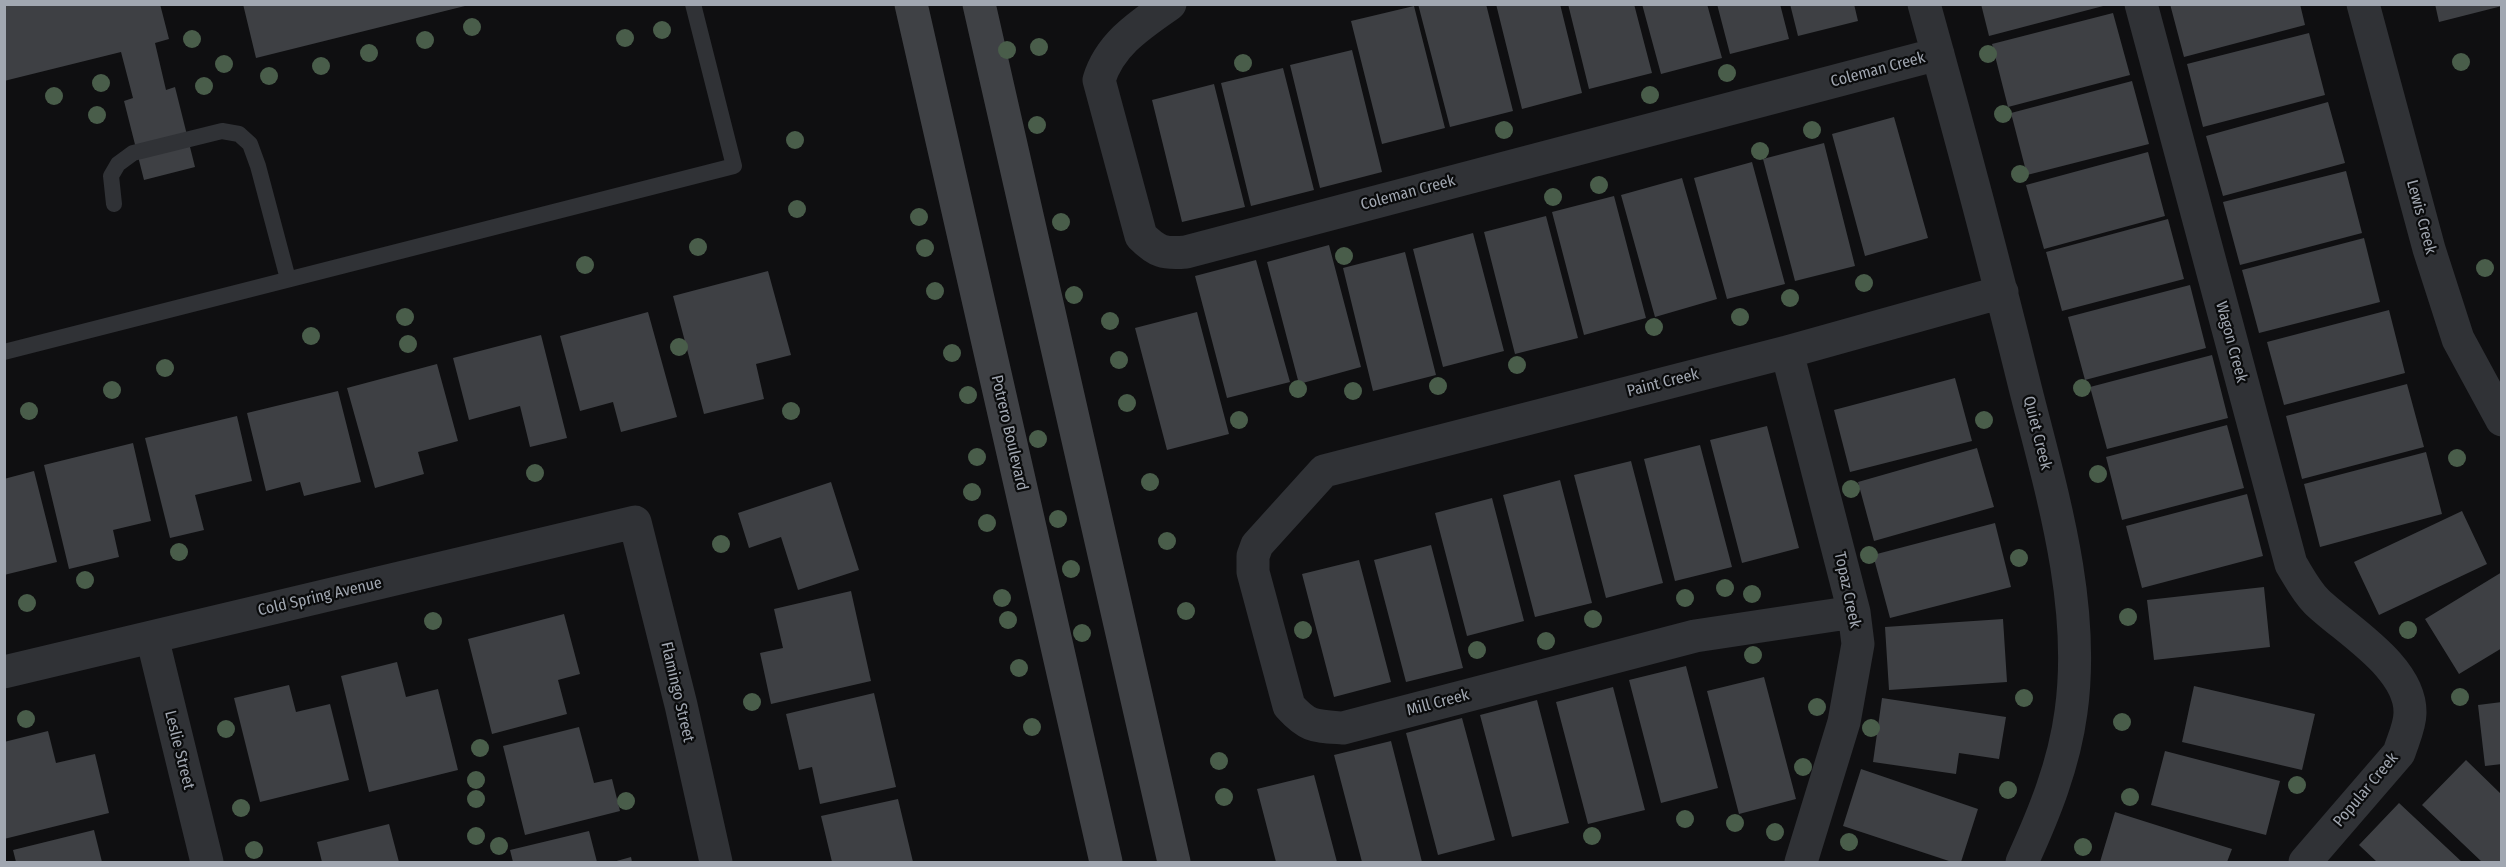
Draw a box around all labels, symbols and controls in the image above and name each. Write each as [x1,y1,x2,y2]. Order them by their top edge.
street label: Coleman Creek [1829,48,1927,92]
street label: Coleman Creek [1359,171,1457,215]
street label: Lewis Creek [2402,178,2440,256]
street label: Wagon Creek [2211,299,2251,385]
street label: Paint Creek [1625,365,1701,401]
street label: Potrero Boulevard [986,373,1032,493]
street label: Quiet Creek [2019,394,2055,472]
street label: Topaz Creek [1830,550,1864,630]
street label: Cold Spring Avenue [256,573,384,621]
street label: Flamingo Street [656,640,698,744]
street label: Mill Creek [1405,685,1471,721]
street label: Leslie Street [160,709,198,791]
street label: Popular Creek [2329,749,2403,831]

